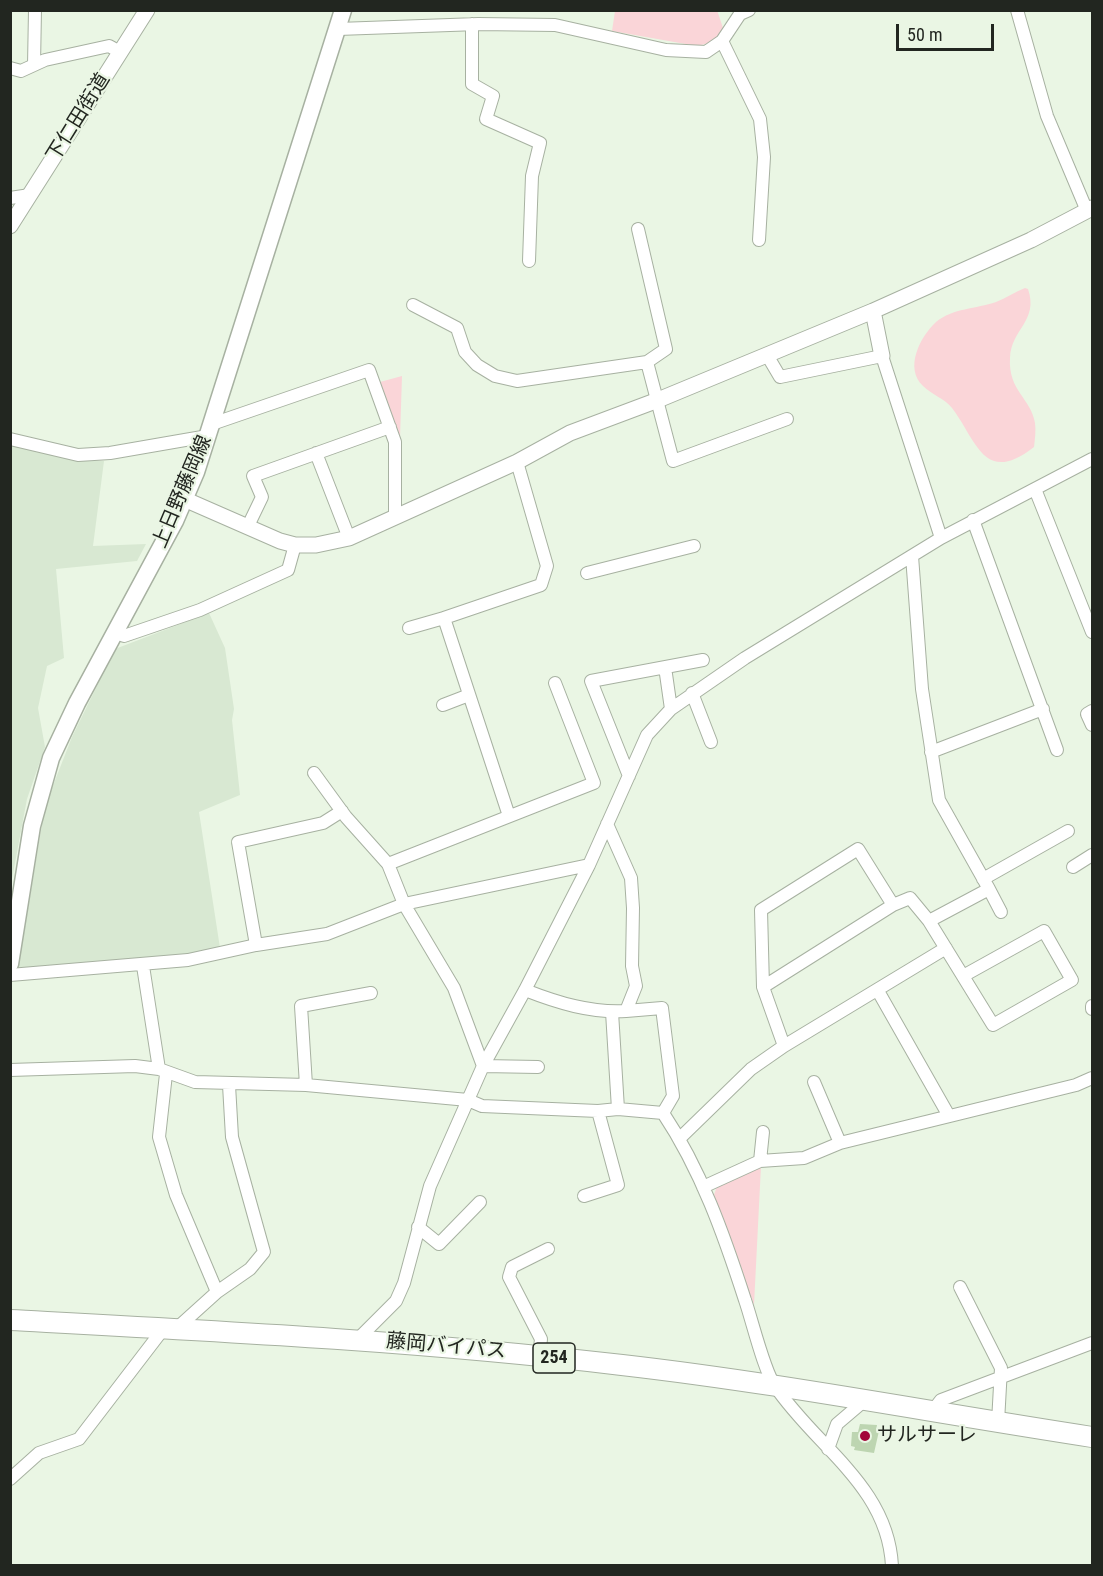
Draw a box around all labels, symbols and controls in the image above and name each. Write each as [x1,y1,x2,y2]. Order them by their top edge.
scale bar [899,12,996,50]
text: 50 m [907,24,942,45]
street label: 下仁田街道 [42,69,116,167]
street label: 上日野藤岡線 [149,432,217,552]
street label: 藤岡バイパス [385,1330,507,1364]
road number: 254 [533,1343,575,1373]
place label: サルサーレ [877,1424,977,1448]
marker: サルサーレ [858,1429,872,1443]

